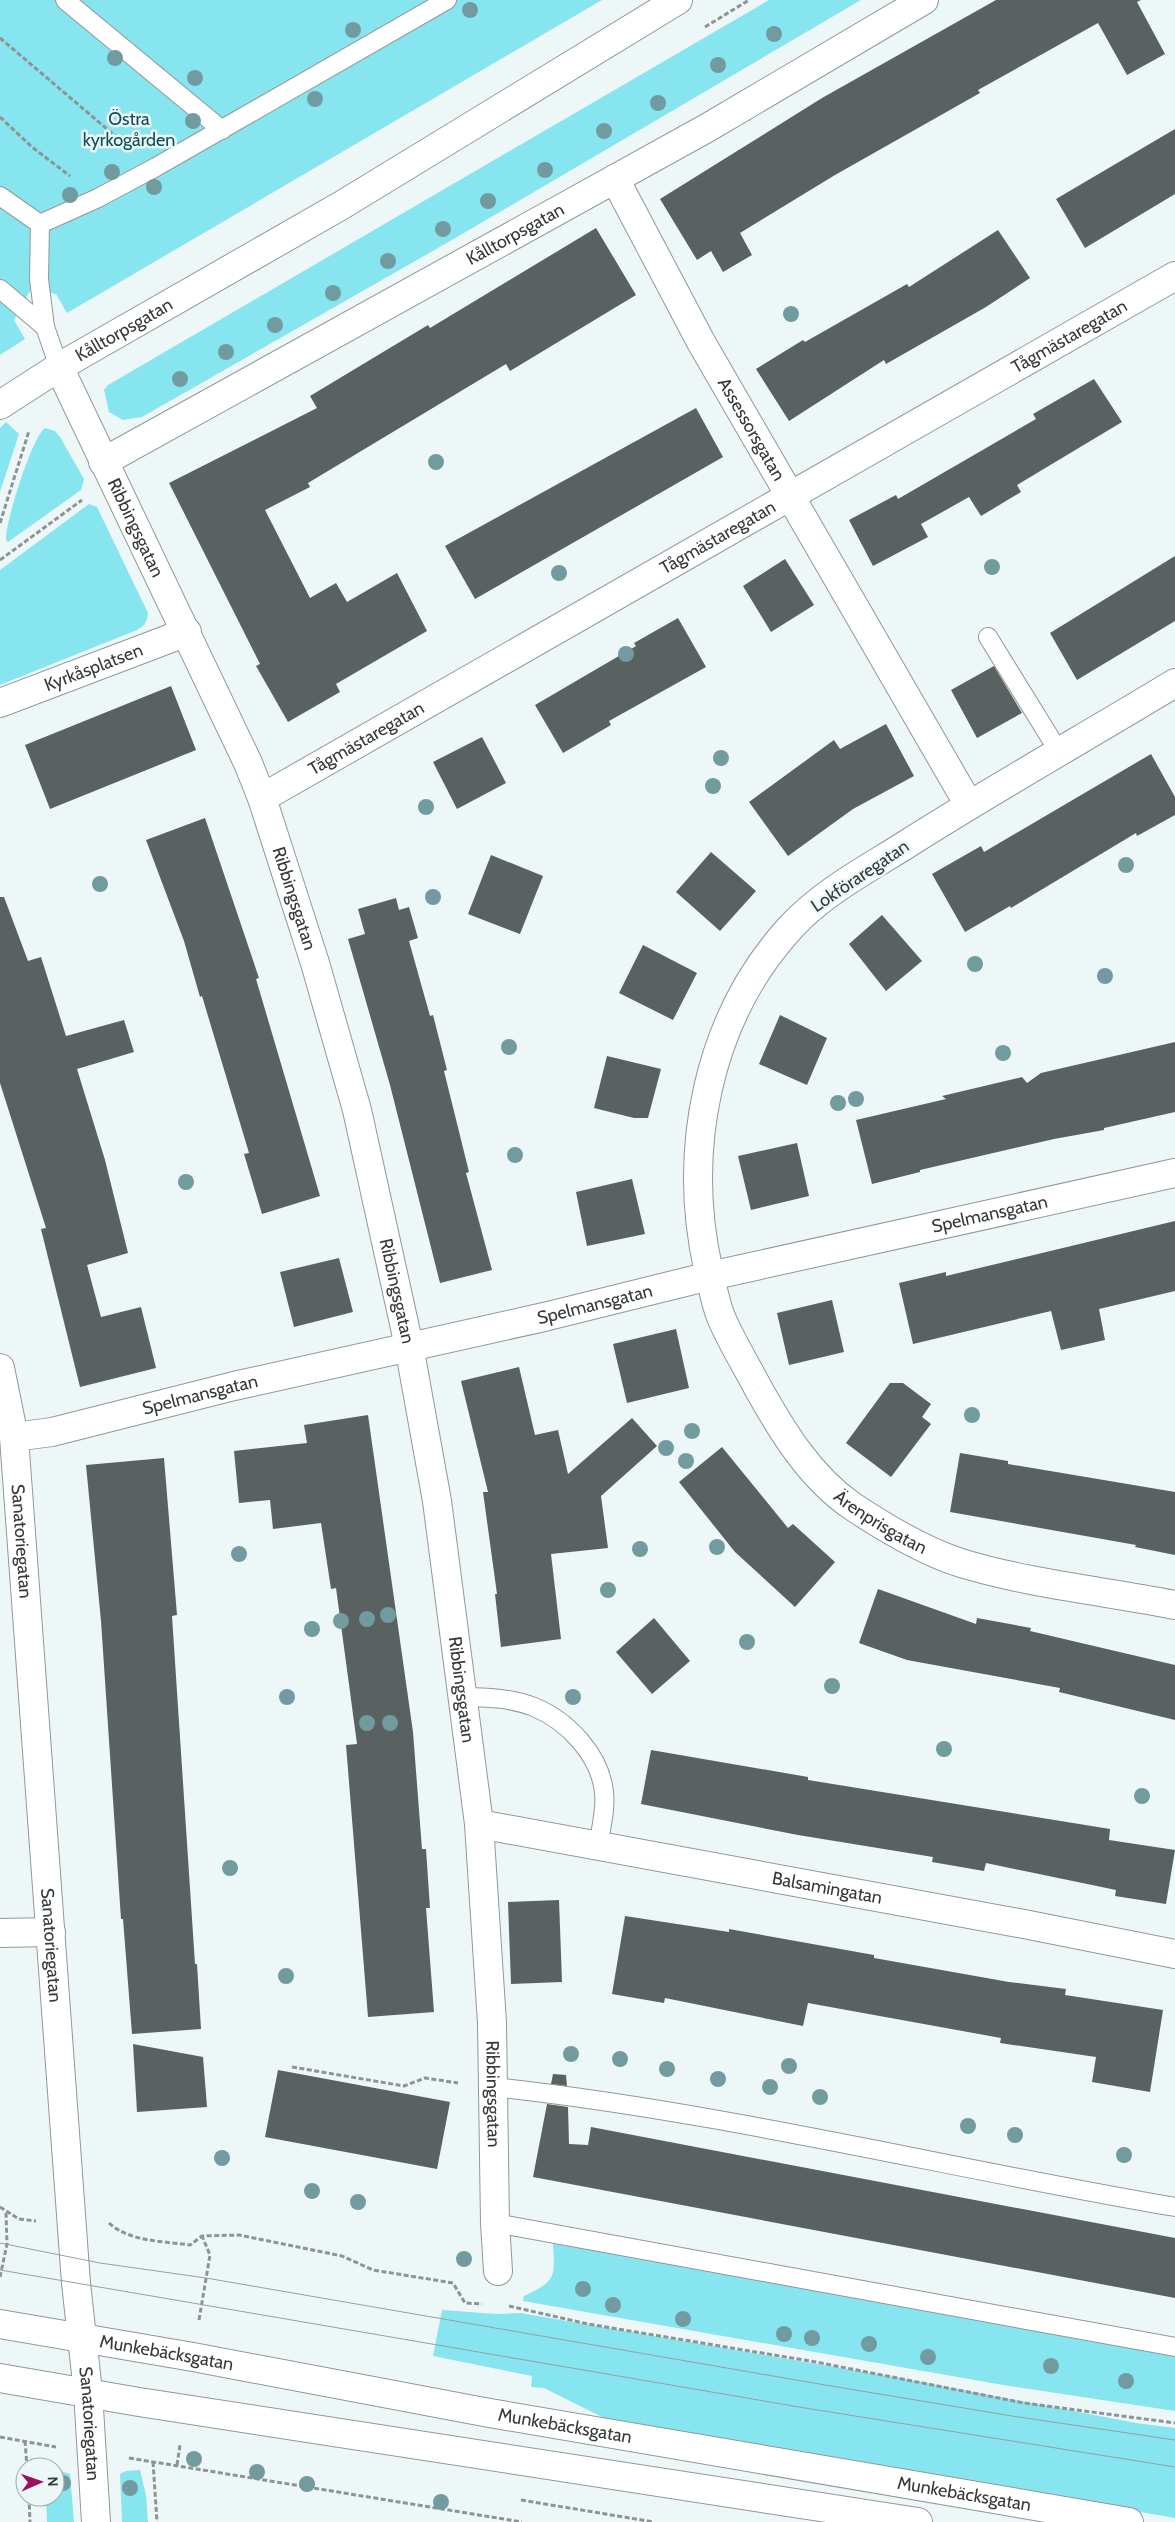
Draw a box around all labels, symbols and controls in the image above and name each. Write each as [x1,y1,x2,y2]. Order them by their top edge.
park label: Östra kyrkogården [83,108,175,151]
street label: Kålltorpsgatan [462,198,568,270]
street label: Kålltorpsgatan [71,293,177,366]
street label: Tågmästaregatan [1008,295,1131,378]
street label: Assessorsgatan [713,374,790,485]
street label: Ribbingsgatan [103,475,169,581]
street label: Tågmästaregatan [656,496,779,579]
street label: Kyrkåsplatsen [41,639,146,696]
street label: Tågmästaregatan [304,697,428,780]
street label: Lokföraregatan [807,835,913,917]
street label: Ribbingsgatan [267,844,321,953]
street label: Spelmansgatan [930,1191,1050,1238]
street label: Ribbingsgatan [375,1236,419,1346]
street label: Spelmansgatan [535,1280,655,1329]
street label: Spelmansgatan [140,1370,260,1420]
street label: Sanatoriegatan [6,1483,37,1599]
street label: Ärenprisgatan [829,1485,930,1559]
street label: Ribbingsgatan [444,1635,479,1744]
street label: Balsamingatan [770,1867,884,1909]
street label: Sanatoriegatan [36,1887,66,2003]
street label: Ribbingsgatan [481,2040,505,2148]
street label: Munkebäcksgatan [98,2330,235,2375]
street label: Sanatoriegatan [74,2365,104,2481]
street label: Munkebäcksgatan [496,2404,633,2448]
north arrow [15,2457,65,2507]
street label: Munkebäcksgatan [896,2472,1033,2516]
text: N [44,2476,62,2487]

